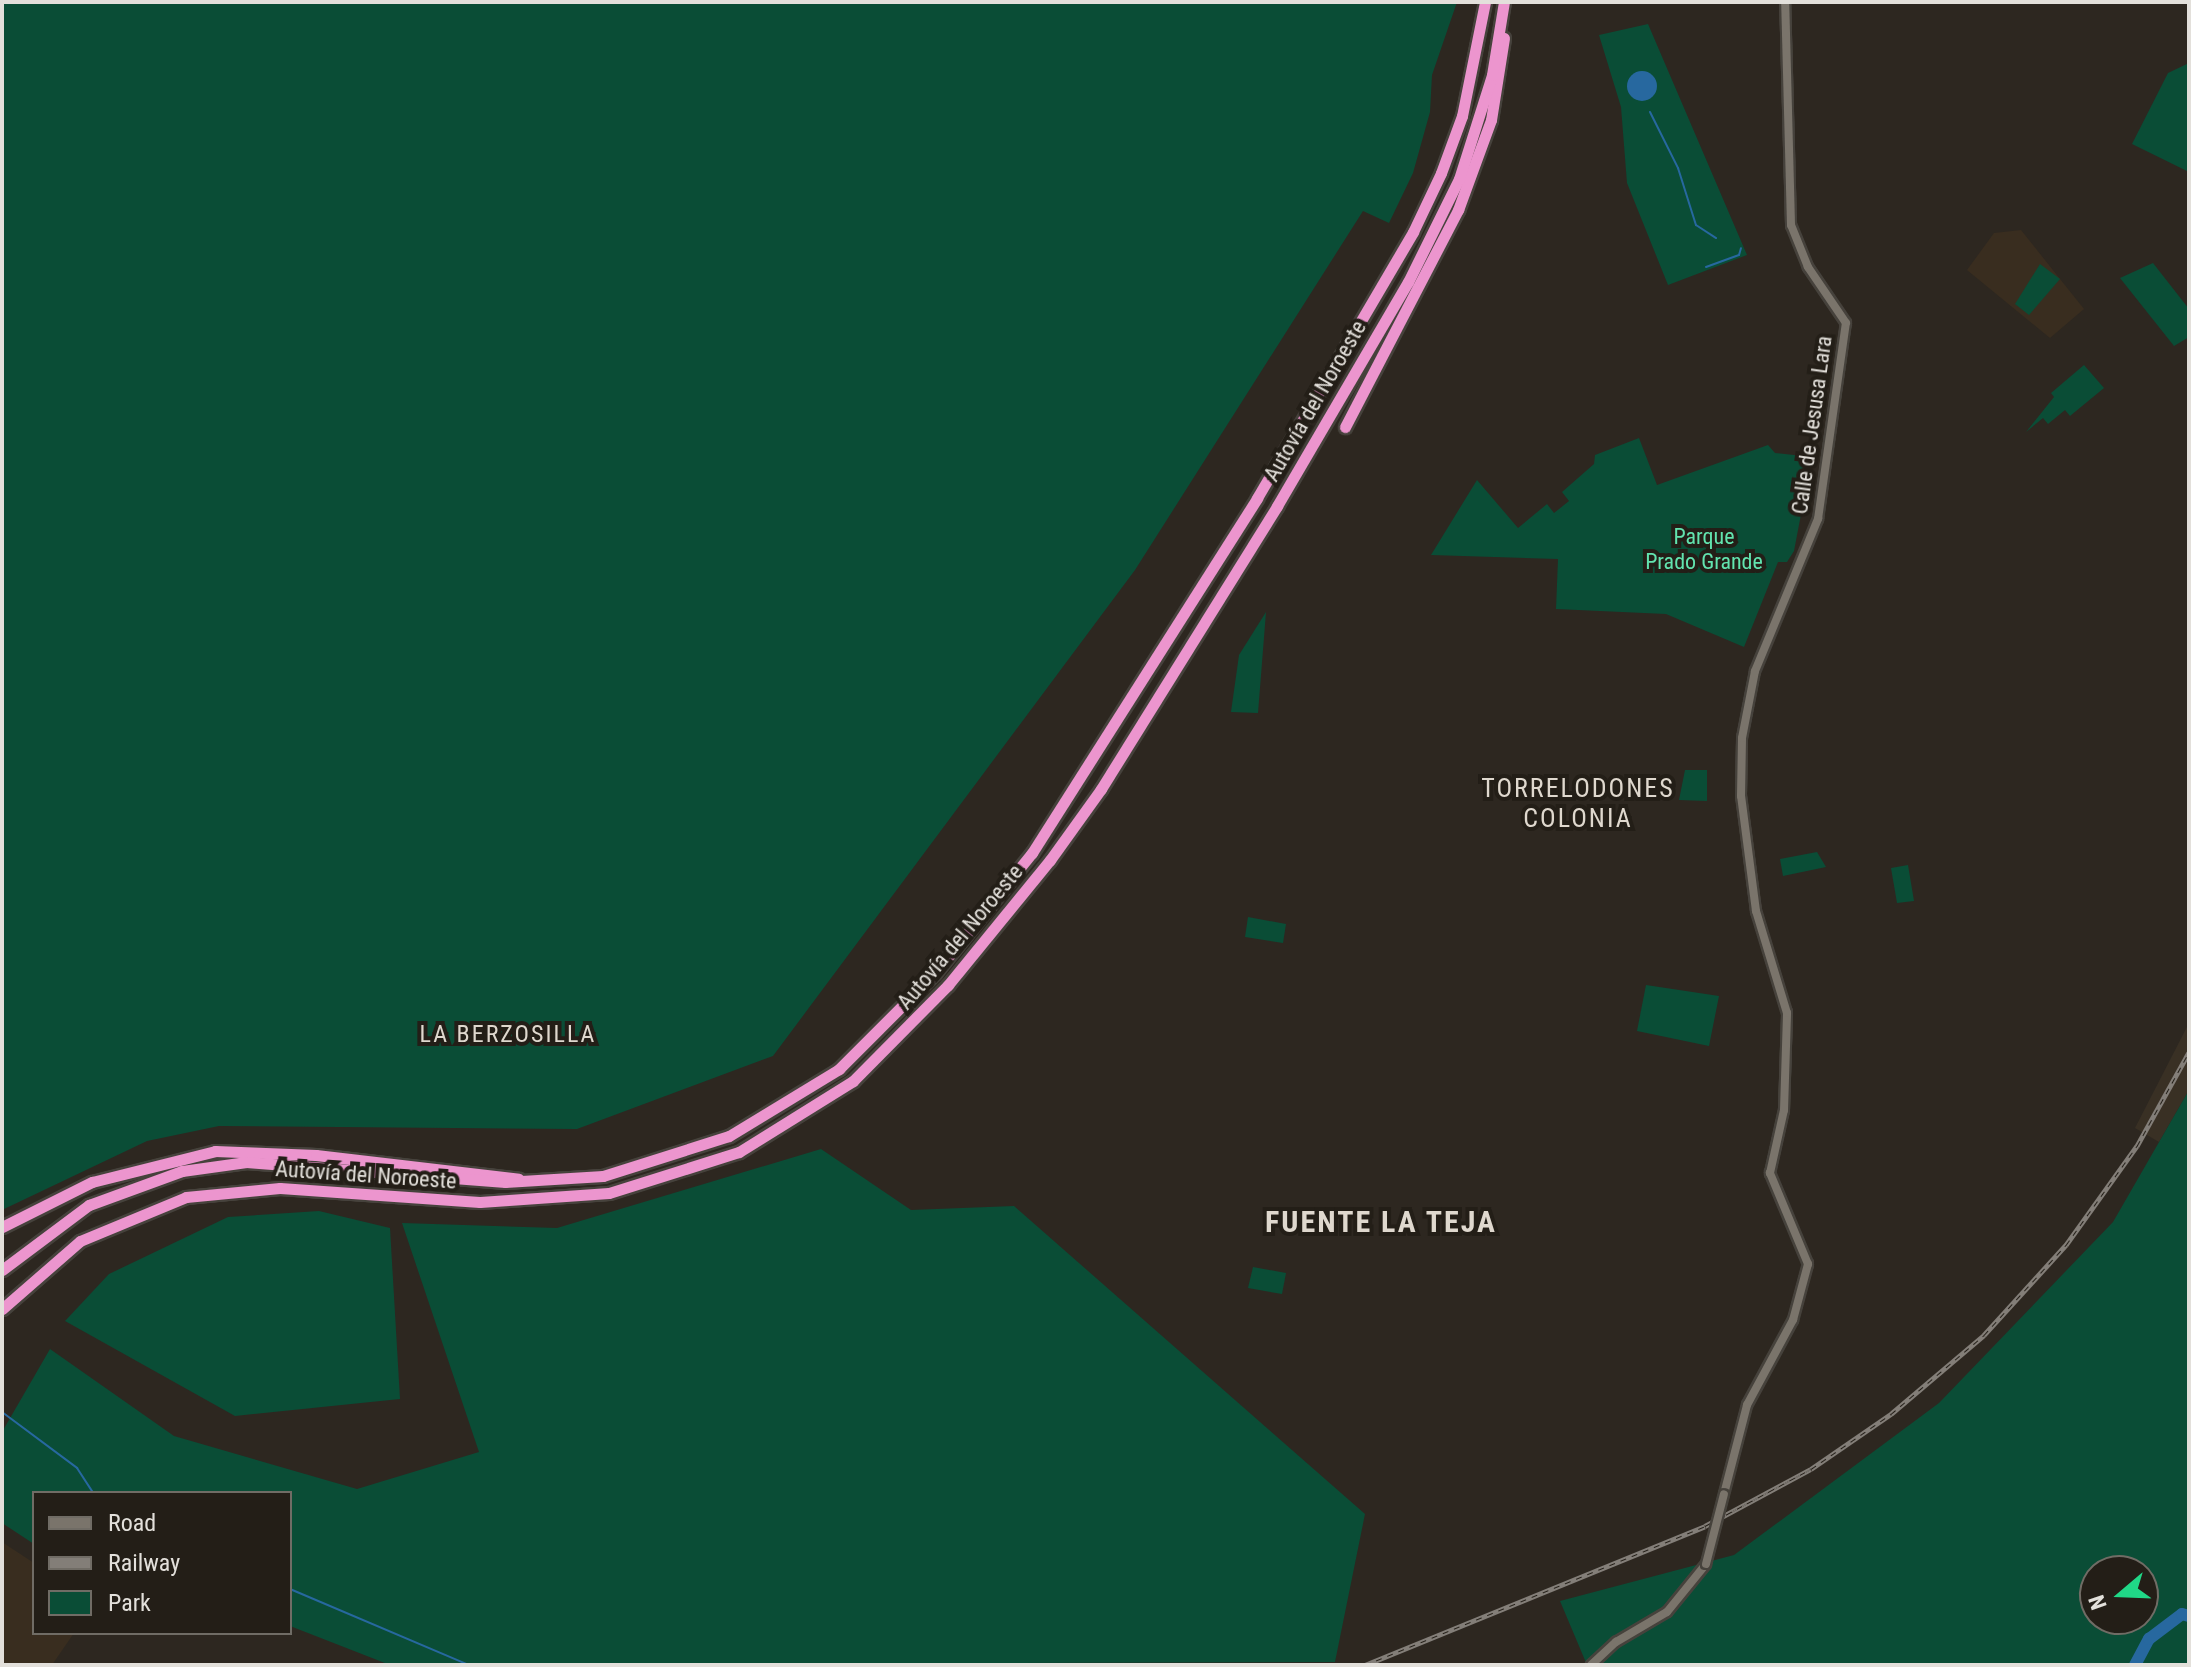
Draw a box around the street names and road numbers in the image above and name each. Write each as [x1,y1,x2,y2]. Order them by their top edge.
street label: Autovía del Noroeste [1258,316,1372,486]
street label: Calle de Jesusa Lara [1786,334,1838,516]
street label: Autovía del Noroeste [892,859,1028,1015]
street label: Autovía del Noroeste [275,1156,457,1194]

